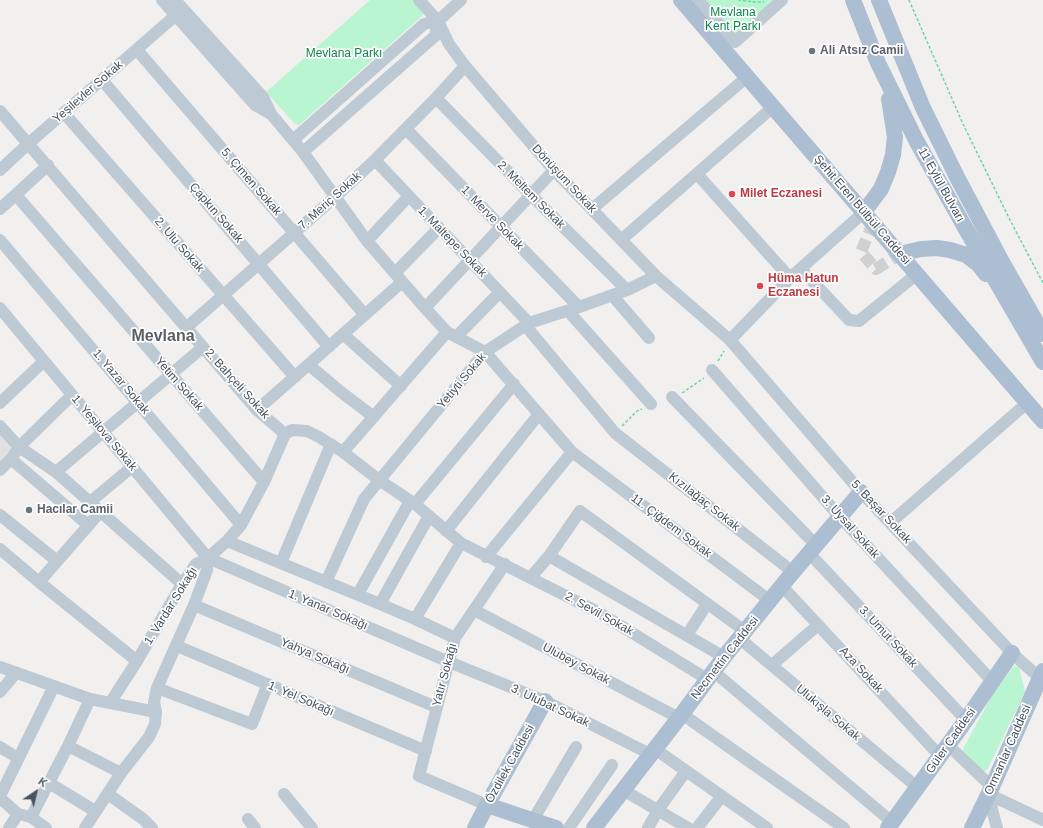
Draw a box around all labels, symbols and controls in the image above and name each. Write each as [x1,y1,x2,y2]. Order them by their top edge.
park label: Mevlana Kent Parkı [705,6,761,34]
place label: Ali Atsız Camii [820,44,903,58]
marker: Ali Atsız Camii [807,46,817,56]
park label: Mevlana Parkı [306,47,382,61]
street label: Yeşilevler Sokak [50,58,126,126]
street label: Dönüşüm Sokak [529,142,599,216]
street label: 5. Çimen Sokak [218,145,284,219]
street label: 11 Eylül Bulvarı [915,145,967,225]
street label: Şehit Eren Bülbül Caddesi [811,152,913,268]
street label: 2. Meltem Sokak [494,158,568,232]
street label: 7. Meriç Sokak [296,169,364,233]
street label: Çapkın Sokak [186,180,246,246]
street label: 1. Merve Sokak [458,183,526,253]
place label: Milet Eczanesi [740,187,822,201]
marker: Milet Eczanesi [727,189,737,199]
street label: 1. Maltepe Sokak [415,204,489,280]
street label: 2. Ulu Sokak [151,215,207,275]
place label: Hüma Hatun Eczanesi [768,272,839,300]
marker: Hüma Hatun Eczanesi [755,281,765,291]
district label: Mevlana [131,327,195,347]
street label: 2. Bahçeli Sokak [202,346,272,422]
street label: 1. Yazar Sokak [90,347,152,417]
street label: Yetiyti Sokak [435,350,489,412]
street label: Yetim Sokak [152,354,206,414]
street label: 1. Yeşilova Sokak [68,392,140,474]
street label: Kızılağaç Sokak [666,470,742,534]
street label: 5. Başar Sokak [848,477,914,547]
street label: 11. Çiğdem Sokak [628,491,714,561]
street label: 3. Uysal Sokak [818,492,882,562]
place label: Hacılar Camii [37,503,113,517]
marker: Hacılar Camii [24,505,34,515]
street label: 1. Vardar Sokağı [141,564,201,648]
street label: 1. Yanar Sokağı [286,587,370,633]
street label: 2. Sevil Sokak [562,589,636,639]
street label: 3. Umut Sokak [856,603,920,671]
street label: Necmettin Caddesi [688,614,762,702]
street label: Yahya Sokağı [278,635,352,677]
street label: Ulubey Sokak [540,640,612,688]
street label: Yatır Sokağı [430,642,460,708]
street label: Aza Sokak [836,644,886,696]
street label: 1. Yel Sokağı [266,679,336,719]
street label: 3. Ulubat Sokak [509,682,591,730]
street label: Ulukışla Sokak [793,682,863,744]
street label: Ormanlar Caddesi [982,703,1034,797]
street label: Güler Caddesi [923,705,979,777]
street label: Özdilek Caddesi [483,722,537,806]
north arrow [16,772,56,812]
text: K [36,775,50,789]

